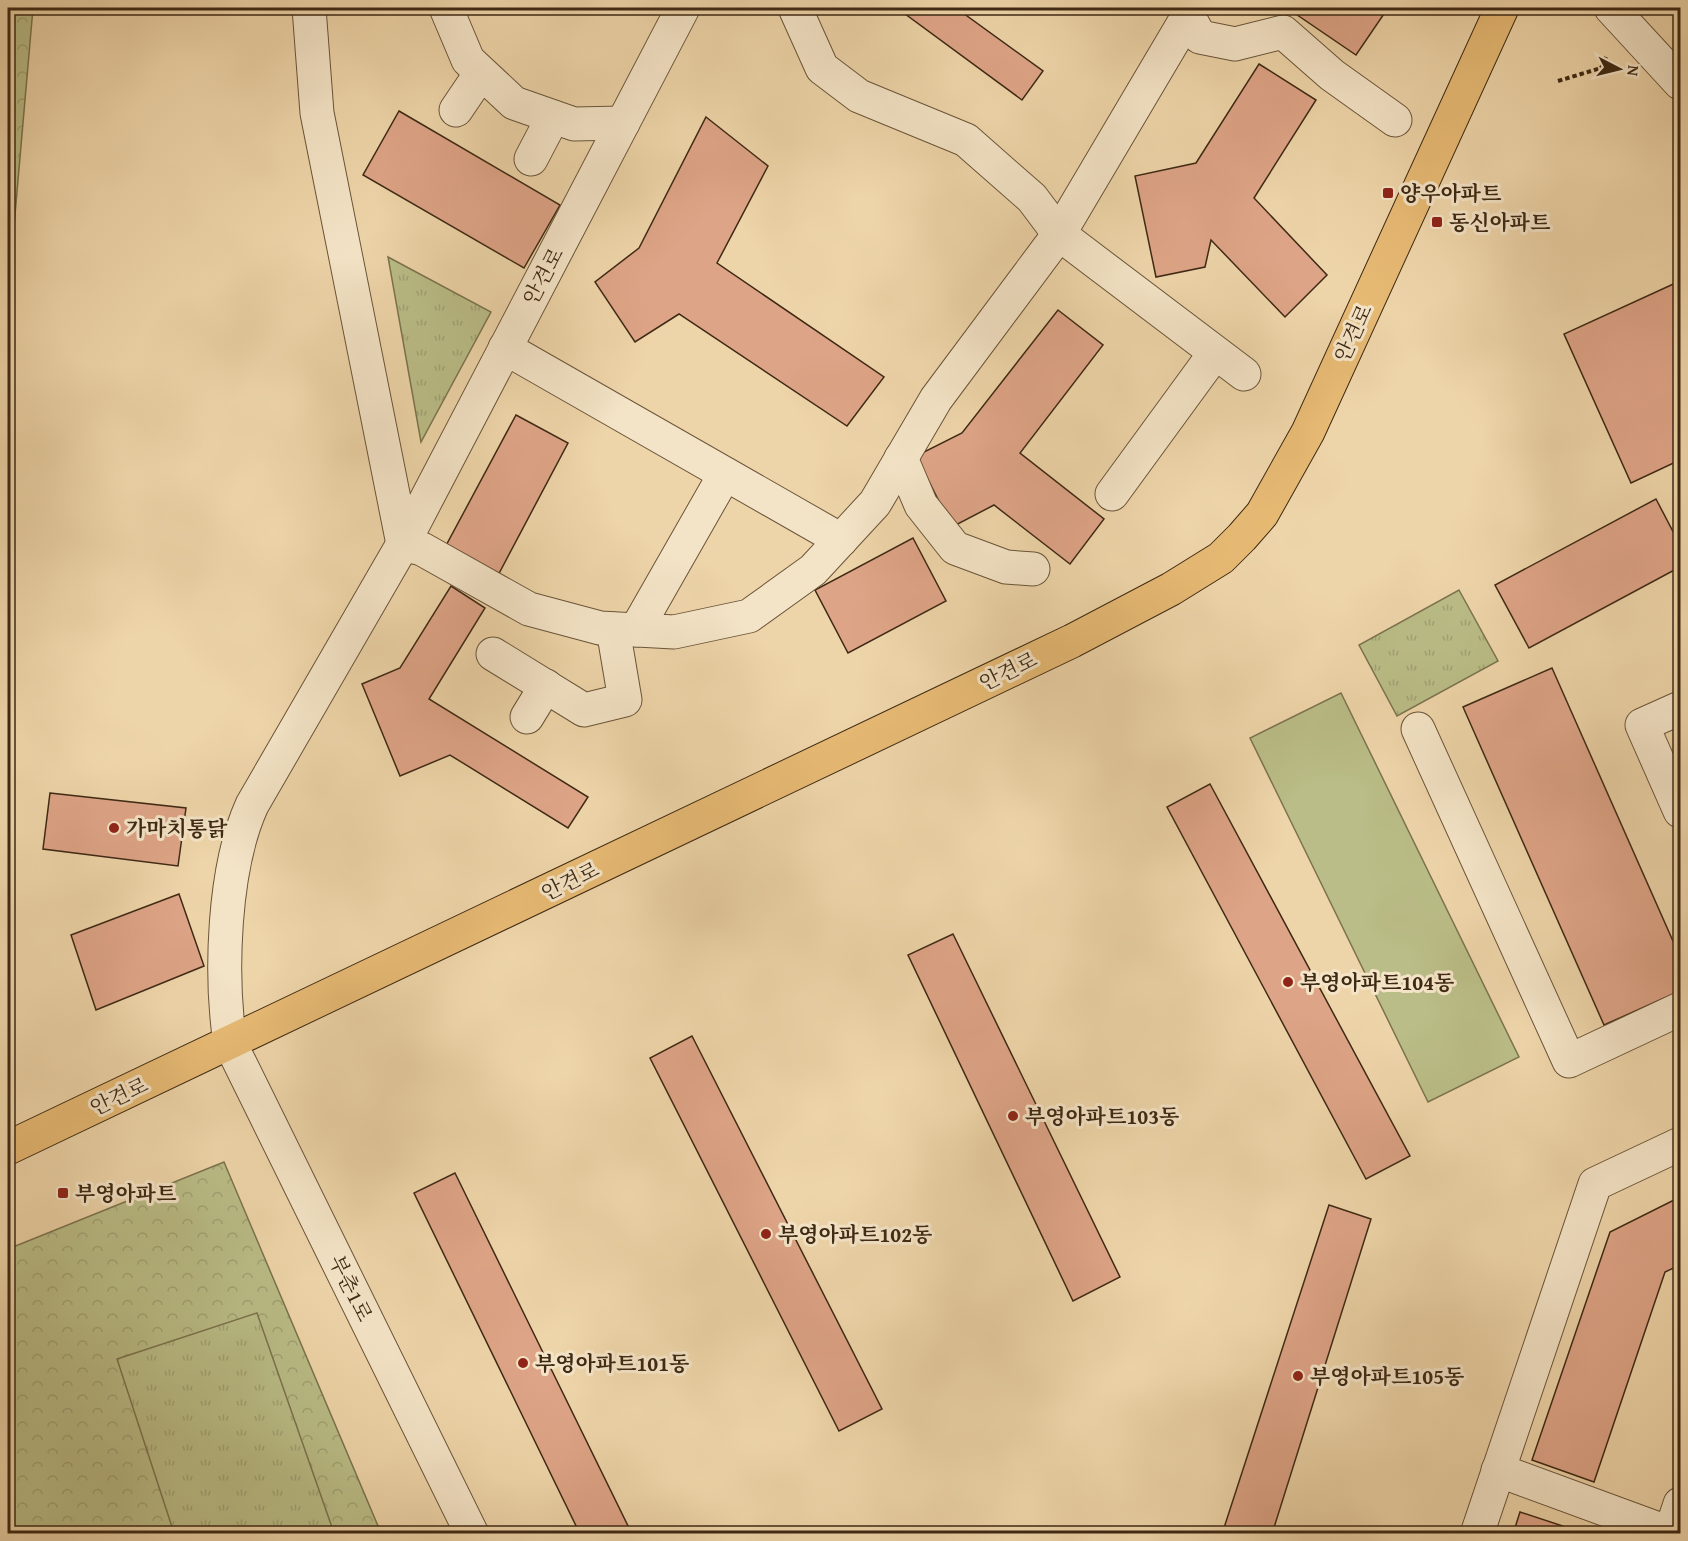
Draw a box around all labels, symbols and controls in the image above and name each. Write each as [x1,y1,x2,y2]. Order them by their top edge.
north arrow [1589,39,1649,99]
text: N [1621,64,1646,78]
place label: 양우아파트 [1400,178,1501,209]
marker: 양우아파트 [1381,186,1395,200]
place label: 동신아파트 [1449,207,1550,238]
marker: 동신아파트 [1430,215,1444,229]
street label: 안견로 [515,242,571,310]
street label: 안견로 [1326,299,1380,367]
street label: 안견로 [974,644,1042,698]
place label: 가마치통닭 [126,813,228,844]
marker: 가마치통닭 [107,821,121,835]
street label: 안견로 [536,854,604,908]
place label: 부영아파트104동 [1300,967,1454,998]
marker: 부영아파트104동 [1281,975,1295,989]
street label: 안견로 [85,1069,153,1123]
place label: 부영아파트103동 [1025,1101,1179,1132]
marker: 부영아파트103동 [1006,1109,1020,1123]
place label: 부영아파트 [75,1178,176,1209]
marker: 부영아파트 [56,1186,70,1200]
place label: 부영아파트102동 [778,1219,932,1250]
marker: 부영아파트102동 [759,1227,773,1241]
street label: 부춘1로 [322,1249,380,1327]
place label: 부영아파트101동 [535,1348,689,1379]
marker: 부영아파트101동 [516,1356,530,1370]
place label: 부영아파트105동 [1310,1361,1464,1392]
marker: 부영아파트105동 [1291,1369,1305,1383]

